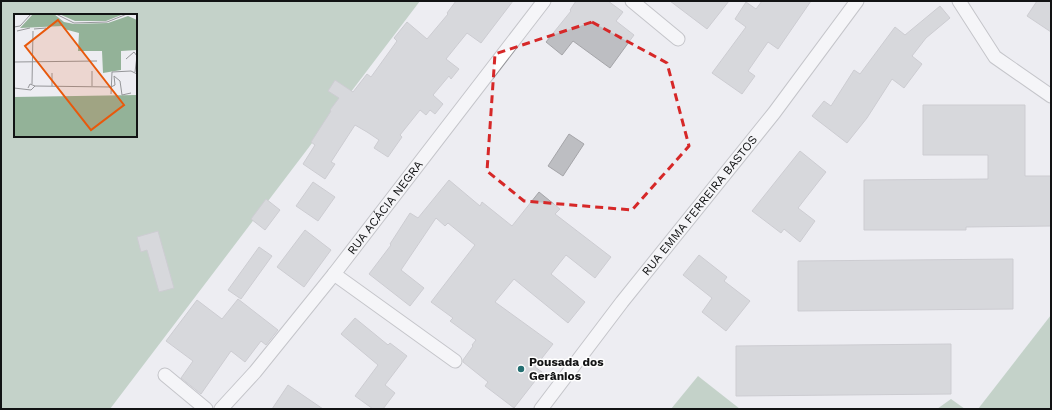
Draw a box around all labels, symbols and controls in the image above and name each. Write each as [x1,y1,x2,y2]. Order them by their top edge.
inset map [14,14,137,137]
street label: RUA EMMA FERREIRA BASTOS [639,133,760,278]
street label: RUA ACÁCIA NEGRA [345,158,426,257]
place label: Pousada dos Gerânios [529,355,604,383]
marker: Pousada dos Gerânios [516,364,526,374]

